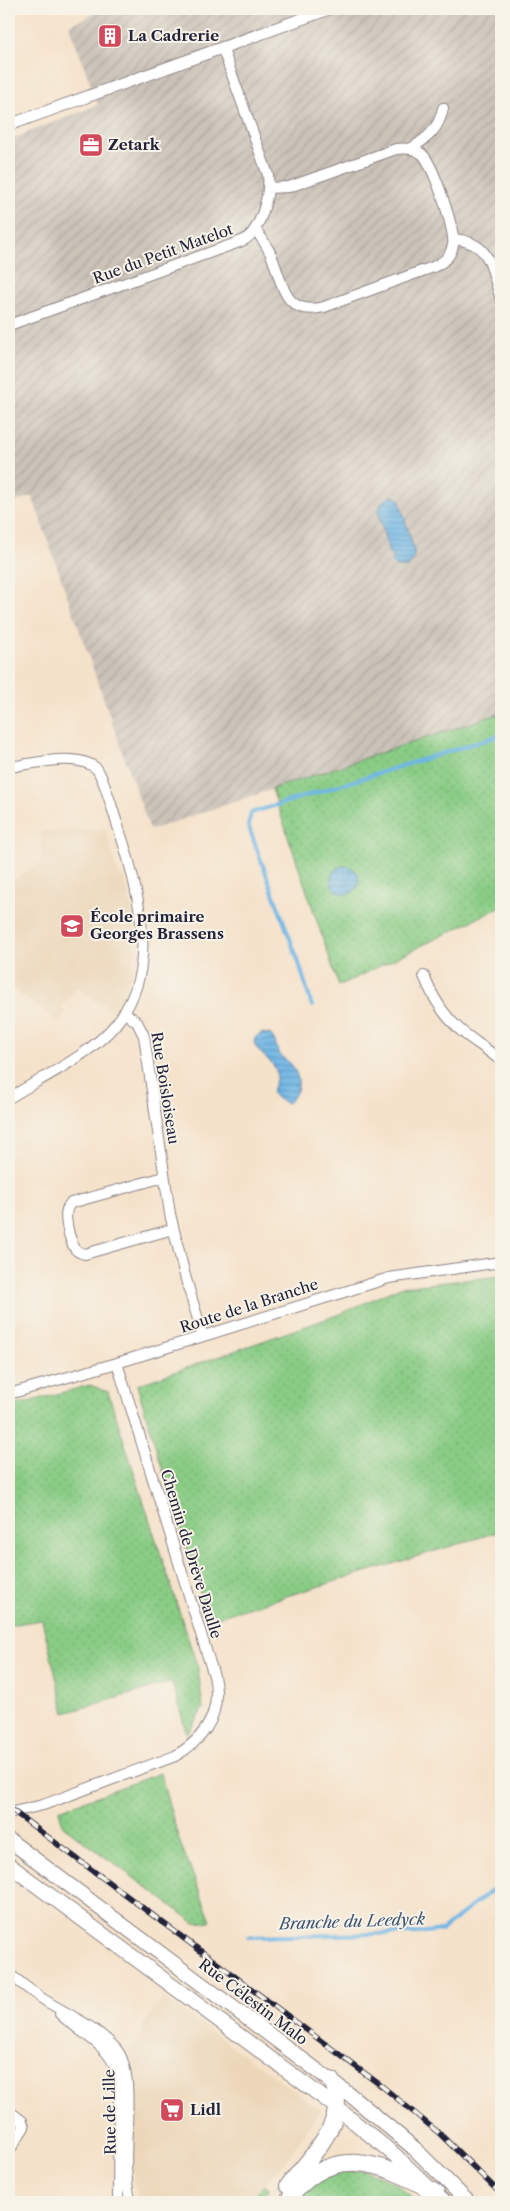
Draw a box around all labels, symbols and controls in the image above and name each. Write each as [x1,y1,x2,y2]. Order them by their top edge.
building icon: La Cadrerie [97,23,123,49]
place label: La Cadrerie [128,26,219,45]
office icon: Zetark [78,132,104,158]
place label: Zetark [108,135,161,154]
street label: Rue du Petit Matelot [90,219,236,288]
place label: École primaire Georges Brassens [90,907,224,943]
school or university icon: École primaire Georges Brassens [59,913,85,939]
street label: Rue Boisloiseau [147,1030,184,1146]
street label: Route de la Branche [177,1274,320,1337]
street label: Chemin de Drève Daulle [157,1467,226,1641]
water label: Branche du Leedyck [277,1908,426,1934]
street label: Rue Célestin Malo [195,1954,312,2049]
street label: Rue de Lille [99,2069,120,2155]
supermarket icon: Lidl [159,2097,185,2123]
place label: Lidl [190,2100,221,2119]

